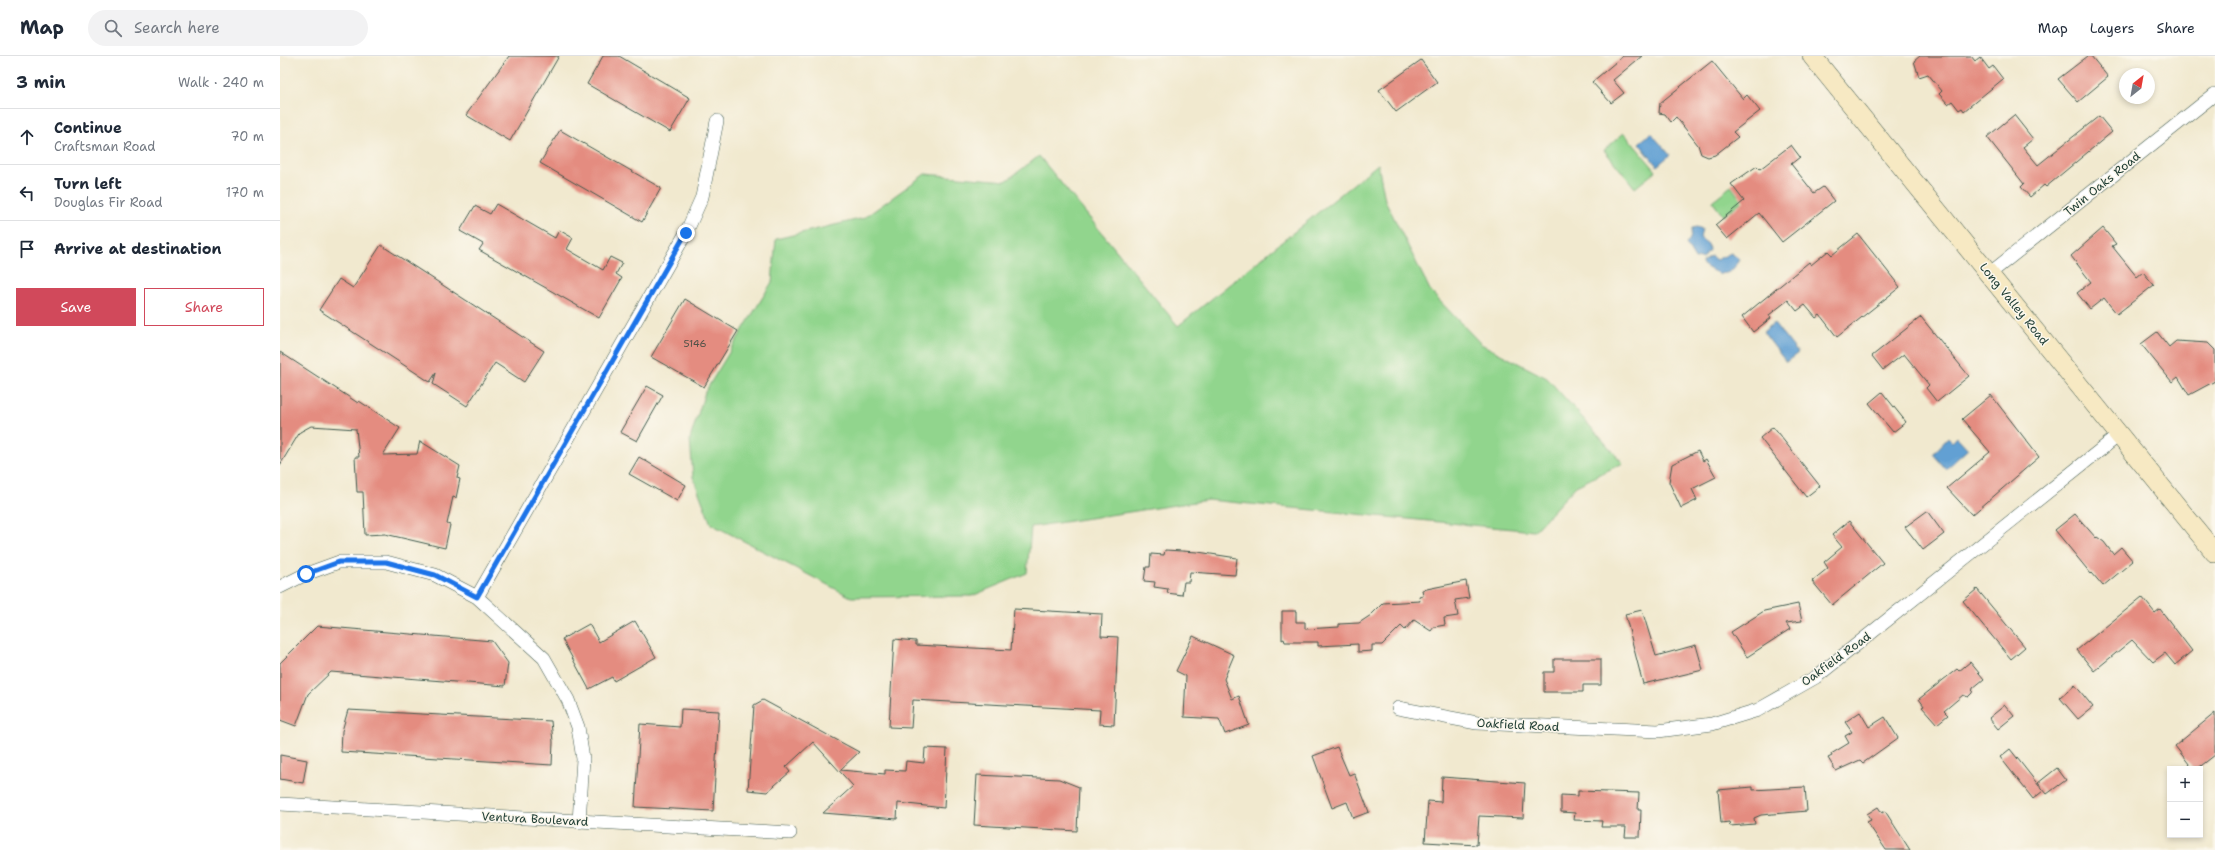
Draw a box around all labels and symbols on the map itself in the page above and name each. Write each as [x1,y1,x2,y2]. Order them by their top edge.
north arrow [2119,68,2155,104]
street label: Twin Oaks Road [2060,148,2144,220]
route end [677,224,695,242]
street label: Long Valley Road [1976,259,2052,349]
house number: 5146 [683,337,707,350]
route start [297,565,315,583]
street label: Oakfield Road [1798,628,1874,690]
street label: Oakfield Road [1476,715,1560,735]
street label: Ventura Boulevard [481,808,589,830]

